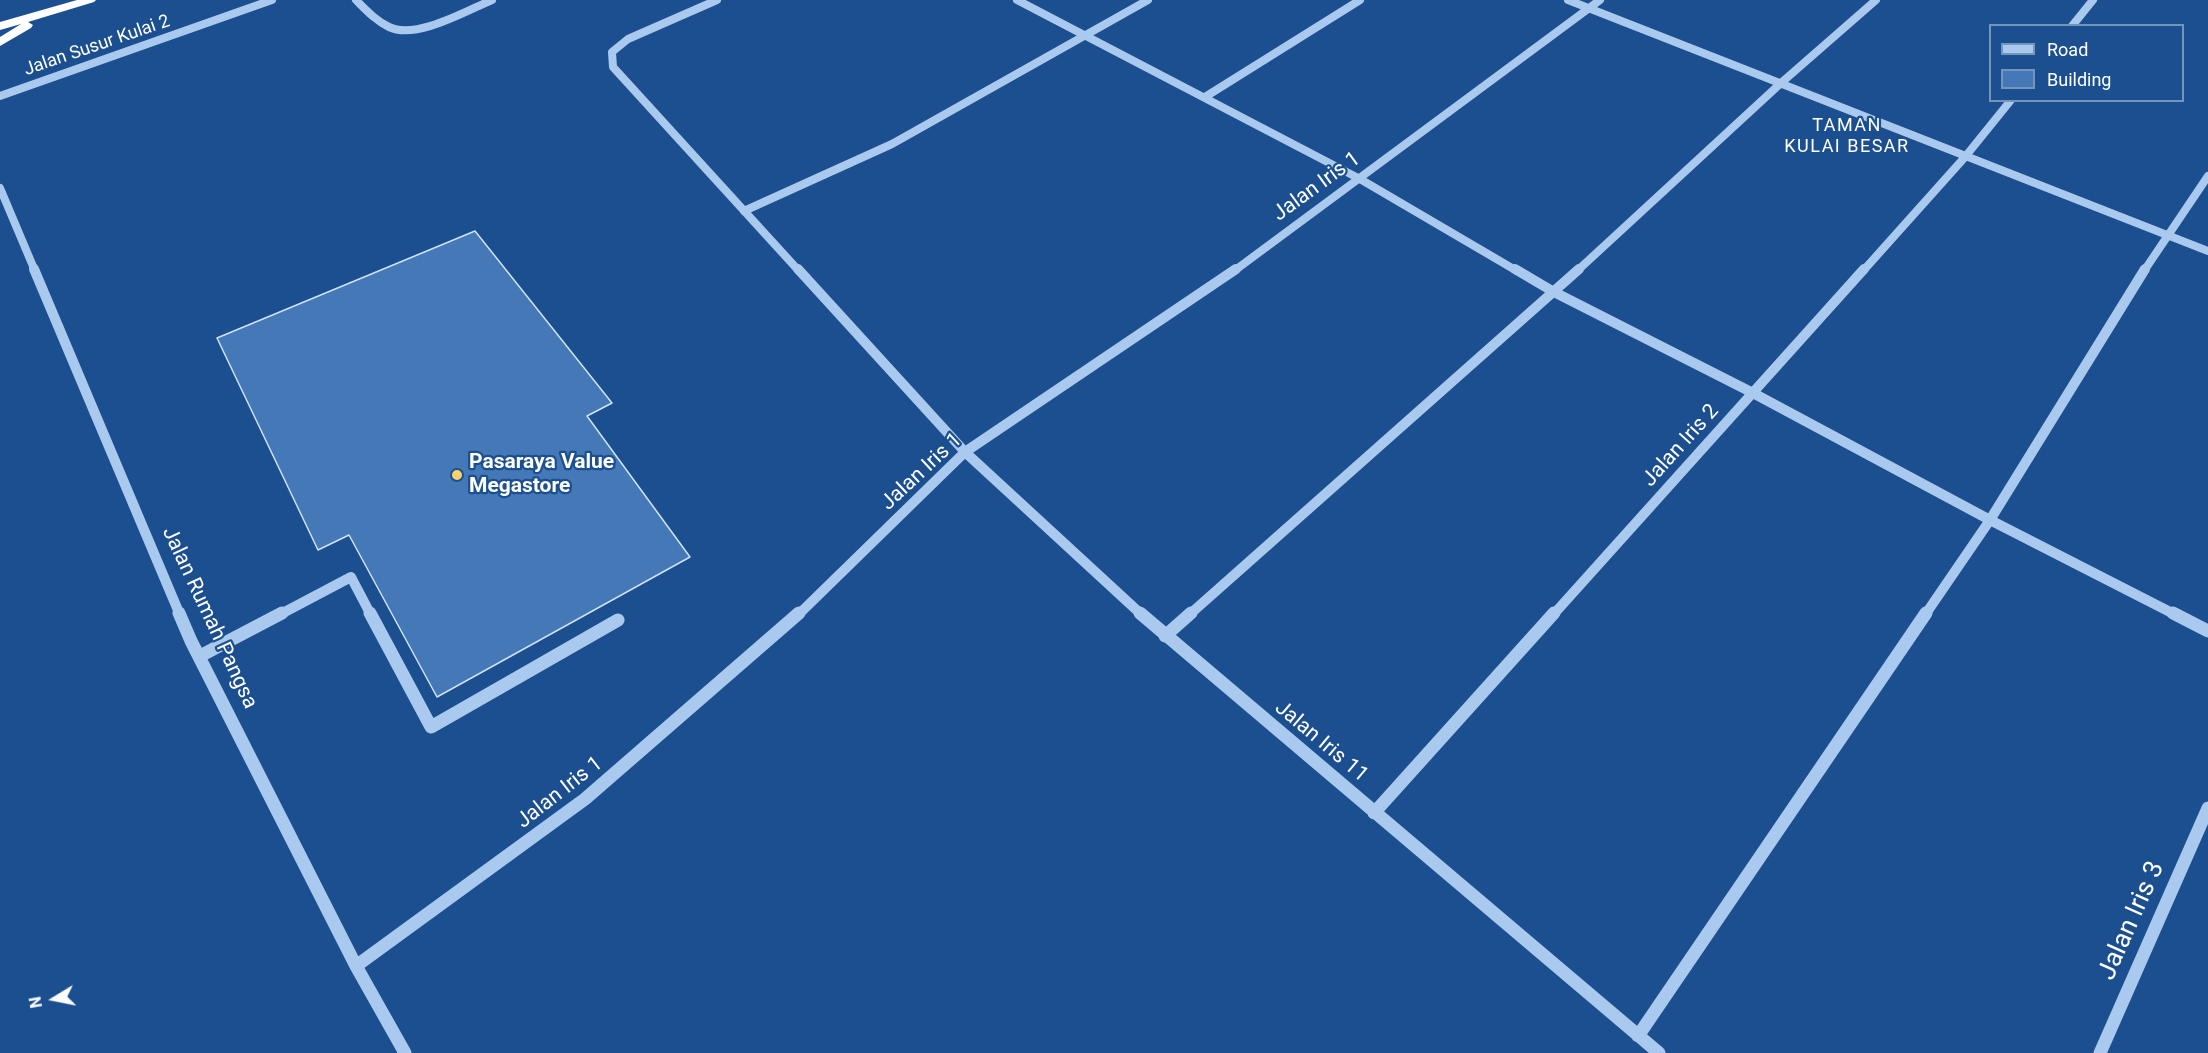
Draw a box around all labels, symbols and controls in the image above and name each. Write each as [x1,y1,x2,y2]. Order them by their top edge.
street label: Jalan Susur Kulai 2 [21,11,173,81]
legend [1989,24,2184,102]
text: Road [2047,39,2088,60]
text: Building [2047,69,2111,90]
district label: TAMAN KULAI BESAR [1784,115,1910,158]
street label: Jalan Iris 1 [1268,147,1366,227]
street label: Jalan Iris 2 [1637,400,1725,492]
street label: Jalan Iris 1 [876,428,968,516]
place label: Pasaraya Value Megastore [469,450,614,500]
marker: Pasaraya Value Megastore [450,468,464,482]
street label: Jalan Rumah Pangsa [156,523,262,713]
street label: Jalan Iris 11 [1269,696,1373,788]
street label: Jalan Iris 1 [512,752,608,834]
street label: Jalan Iris 3 [2092,857,2172,985]
north arrow [24,969,84,1029]
text: N [25,995,46,1009]

